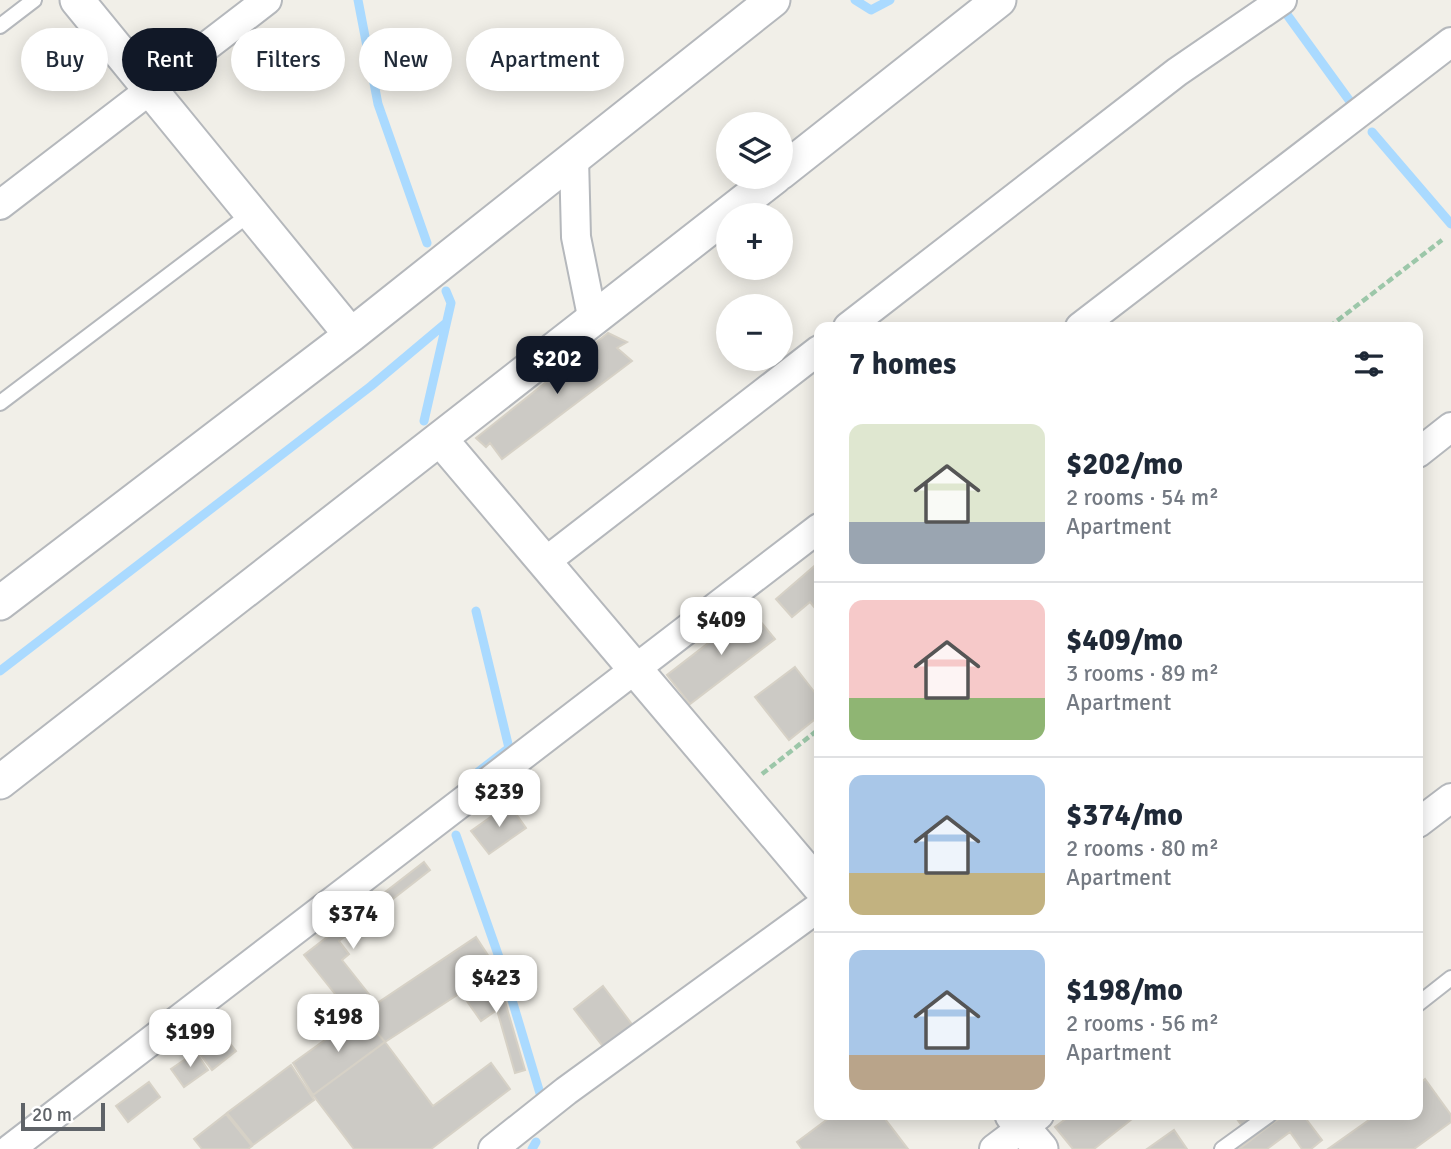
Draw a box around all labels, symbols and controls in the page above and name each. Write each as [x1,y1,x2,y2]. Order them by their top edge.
chip: Buy [21,28,108,91]
chip: Rent [122,28,217,91]
chip: Filters [231,28,345,91]
chip: New [359,28,452,91]
chip: Apartment [466,28,624,91]
map controls [716,112,793,371]
button: layers [716,112,793,189]
button: + [716,203,793,280]
button: − [716,294,793,371]
pin: $202 [516,336,598,396]
text: $202 [532,344,582,373]
icon: filters [1350,345,1388,383]
text: 7 homes [849,346,956,383]
text: $202/mo [1066,446,1183,483]
icon: home [905,452,989,536]
text: 2 rooms · 54 m² [1066,483,1219,512]
text: Apartment [1066,512,1171,541]
pin: $409 [680,598,762,657]
text: $409 [696,605,746,634]
text: $409/mo [1066,622,1183,659]
icon: home [905,628,989,712]
text: 3 rooms · 89 m² [1066,659,1219,688]
text: Apartment [1066,688,1171,717]
pin: $239 [458,770,540,829]
text: $239 [474,777,524,806]
text: $374/mo [1066,797,1183,834]
icon: home [905,803,989,887]
text: 2 rooms · 80 m² [1066,834,1219,863]
text: Apartment [1066,863,1171,892]
pin: $374 [312,892,394,951]
text: $374 [328,899,378,928]
pin: $423 [455,956,537,1015]
text: $423 [471,963,521,992]
text: $198/mo [1066,972,1183,1009]
icon: home [905,978,989,1062]
pin: $198 [297,995,379,1054]
text: $198 [313,1002,363,1031]
text: 2 rooms · 56 m² [1066,1009,1219,1038]
pin: $199 [149,1010,231,1069]
text: $199 [165,1017,215,1046]
text: Apartment [1066,1038,1171,1067]
scale bar [21,1100,105,1132]
text: 20 m [32,1103,72,1127]

